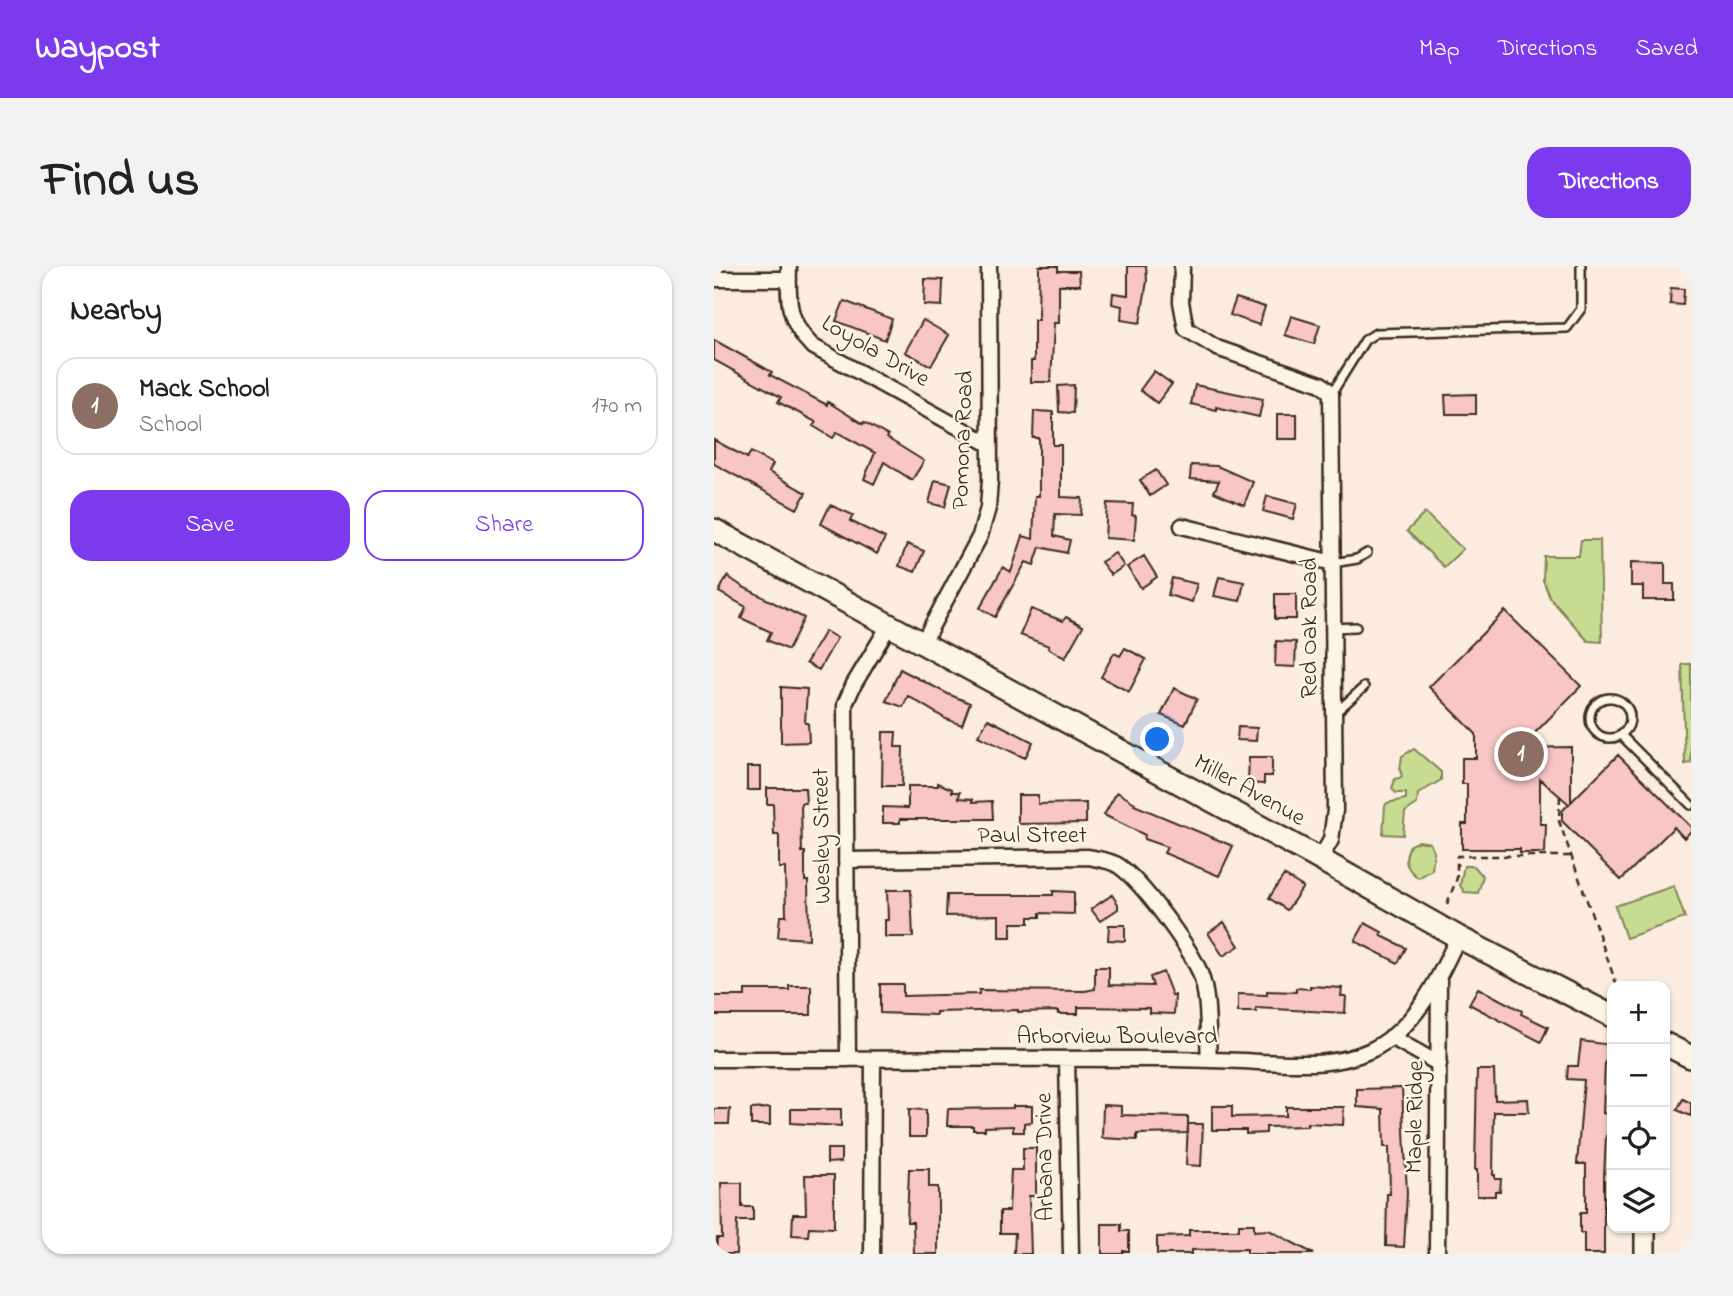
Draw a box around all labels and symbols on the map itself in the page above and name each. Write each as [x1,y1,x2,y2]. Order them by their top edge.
street label: Loyola Drive [814,307,936,398]
street label: Pomona Road [944,369,984,510]
street label: Red Oak Road [1293,557,1328,698]
your location [1140,722,1174,756]
pin: 1 [1498,728,1544,780]
street label: Miller Avenue [1187,746,1311,836]
street label: Wesley Street [804,768,843,904]
street label: Paul Street [977,819,1087,854]
street label: Arborview Boulevard [1016,1020,1218,1055]
street label: Maple Ridge [1398,1060,1434,1174]
street label: Arbana Drive [1027,1092,1065,1222]

